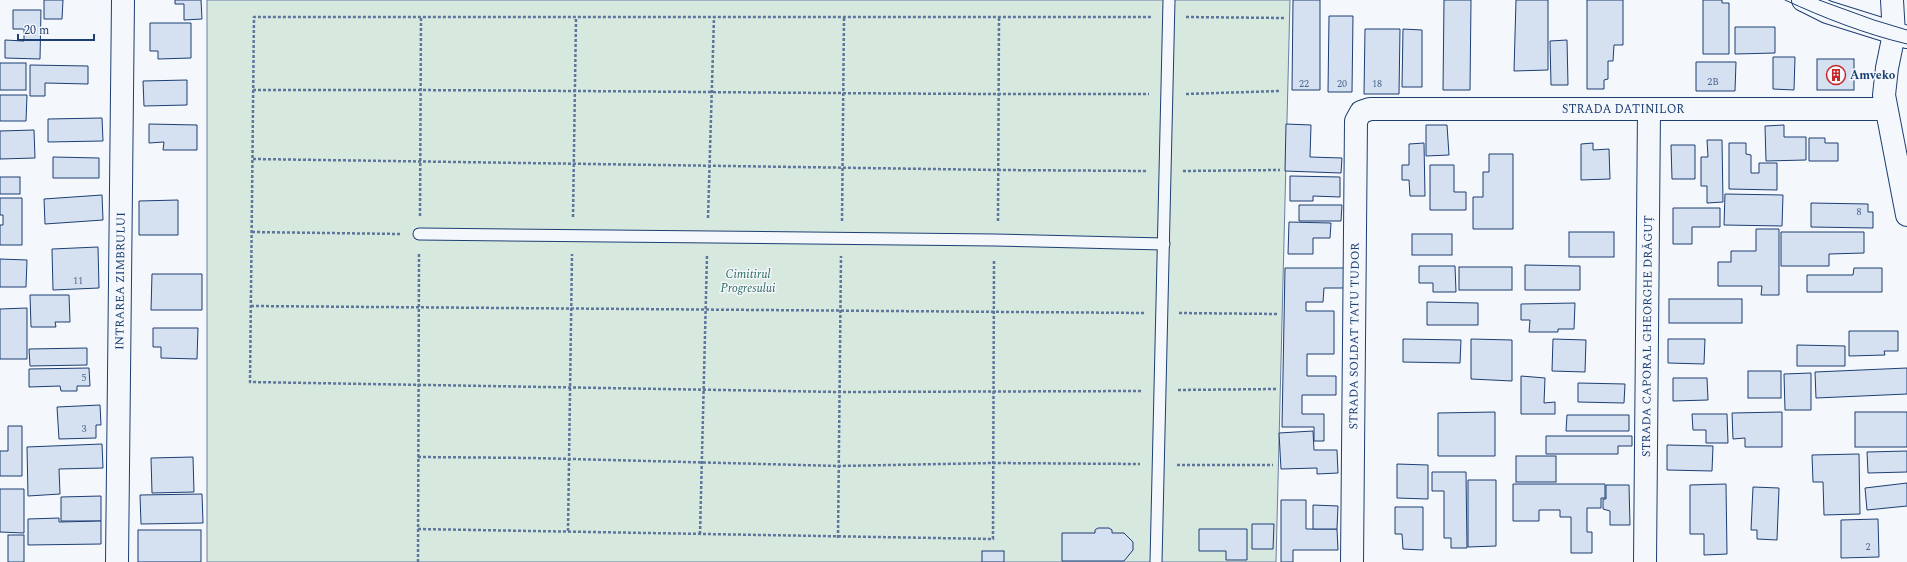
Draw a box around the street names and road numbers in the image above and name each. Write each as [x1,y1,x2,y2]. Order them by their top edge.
street label: STRADA DATINILOR [1562,100,1684,119]
street label: INTRAREA ZIMBRULUI [110,212,131,350]
street label: STRADA CAPORAL GHEORGHE DRĂGUȚ [1637,215,1658,457]
street label: STRADA SOLDAT TATU TUDOR [1344,243,1365,429]

